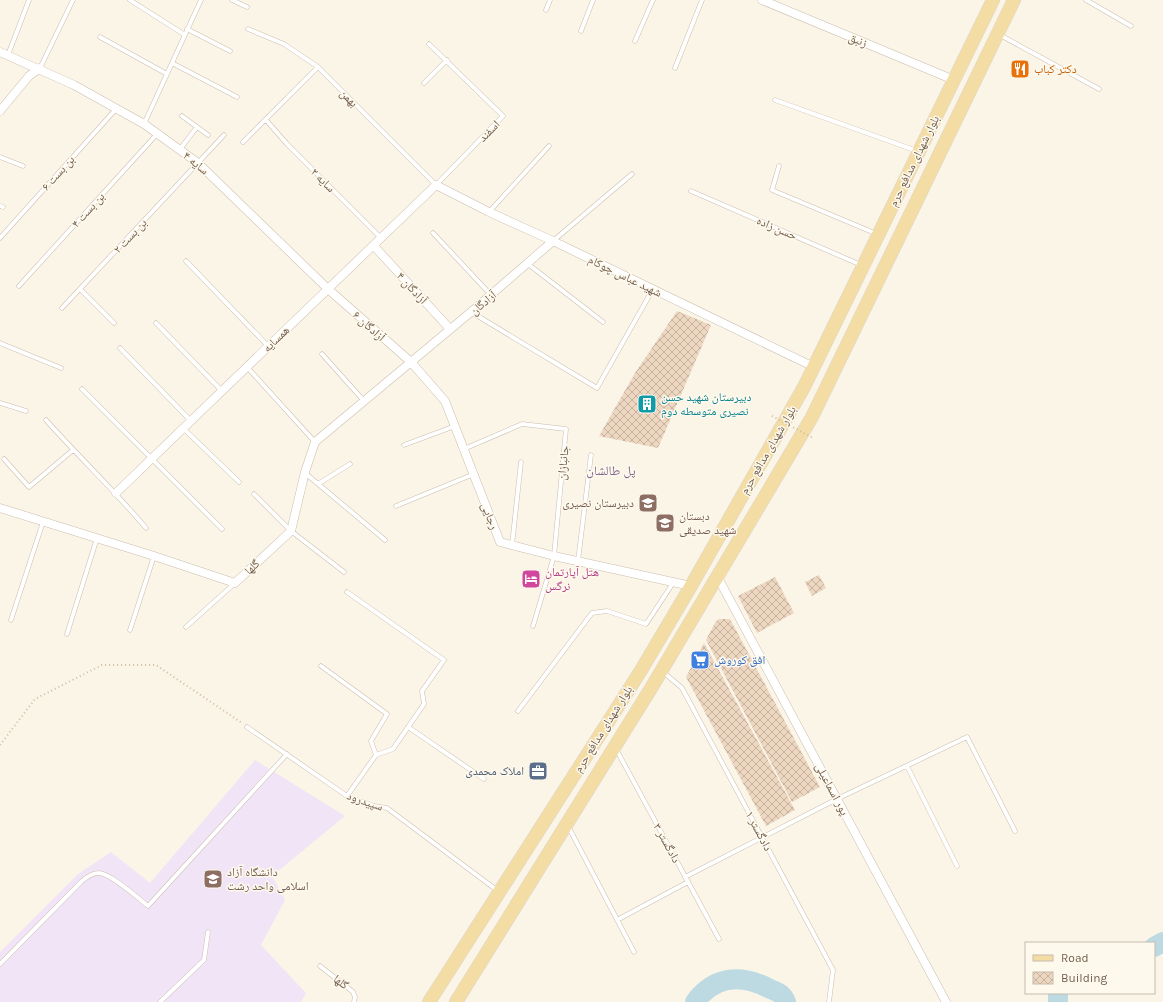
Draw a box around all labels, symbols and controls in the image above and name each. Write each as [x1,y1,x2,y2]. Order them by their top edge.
street label: زنبق [846,30,870,51]
restaurant icon: دکتر کباب [1009,58,1031,80]
place label: دکتر کباب [1034,62,1077,76]
street label: بهمن [337,86,361,110]
street label: بلوار شهدای مدافع حرم [886,113,943,209]
street label: اسفند [475,117,503,145]
street label: سایه ۴ [180,149,212,178]
street label: بن بست ۶ [39,153,78,194]
street label: سایه ۲ [308,165,338,195]
street label: بن بست ۴ [69,190,108,231]
street label: حسن زاده [755,213,800,243]
street label: بن بست ۲ [110,216,150,257]
street label: شهید عباس چوکام [586,252,664,301]
street label: آزادگان ۴ [394,269,431,308]
street label: آزادگان [467,287,500,318]
street label: آزادگان ۶ [350,308,389,345]
street label: همسایه [260,323,292,355]
place label: دبیرستان شهید حسن نصیری متوسطه دوم [661,390,752,419]
building icon: دبیرستان شهید حسن نصیری متوسطه دوم [636,393,658,415]
street label: بلوار شهدای مدافع حرم [737,403,800,497]
street label: جانبازان [554,444,572,481]
district label: پل طالشان [586,463,636,479]
school or university icon: دبیرستان نصیری [637,492,659,514]
place label: دبیرستان نصیری [562,496,634,510]
street label: رجایی [478,501,502,532]
place label: دبستان شهید صدیقی [679,509,737,537]
school or university icon: دبستان شهید صدیقی [654,512,676,534]
street label: گلها [242,557,262,577]
place label: هتل آپارتمان نرگس [545,565,599,593]
hotel icon: هتل آپارتمان نرگس [520,568,542,590]
supermarket icon: افق کوروش [689,649,711,671]
place label: افق کوروش [714,653,766,667]
street label: بلوار شهدای مدافع حرم [571,683,636,775]
office icon: املاک محمدی [527,760,549,782]
street label: پور اسماعیلی [812,760,852,818]
place label: املاک محمدی [465,764,524,778]
street label: سپیدرود [345,788,385,814]
street label: دادگستر ۱ [743,809,775,853]
street label: دادگستر ۳ [650,821,684,865]
place label: دانشگاه آزاد اسلامی واحد رشت [227,865,309,893]
school or university icon: دانشگاه آزاد اسلامی واحد رشت [202,868,224,890]
legend [1025,942,1155,994]
text: Road [1061,951,1089,965]
text: Building [1061,971,1108,985]
street label: گلها [331,972,351,992]

